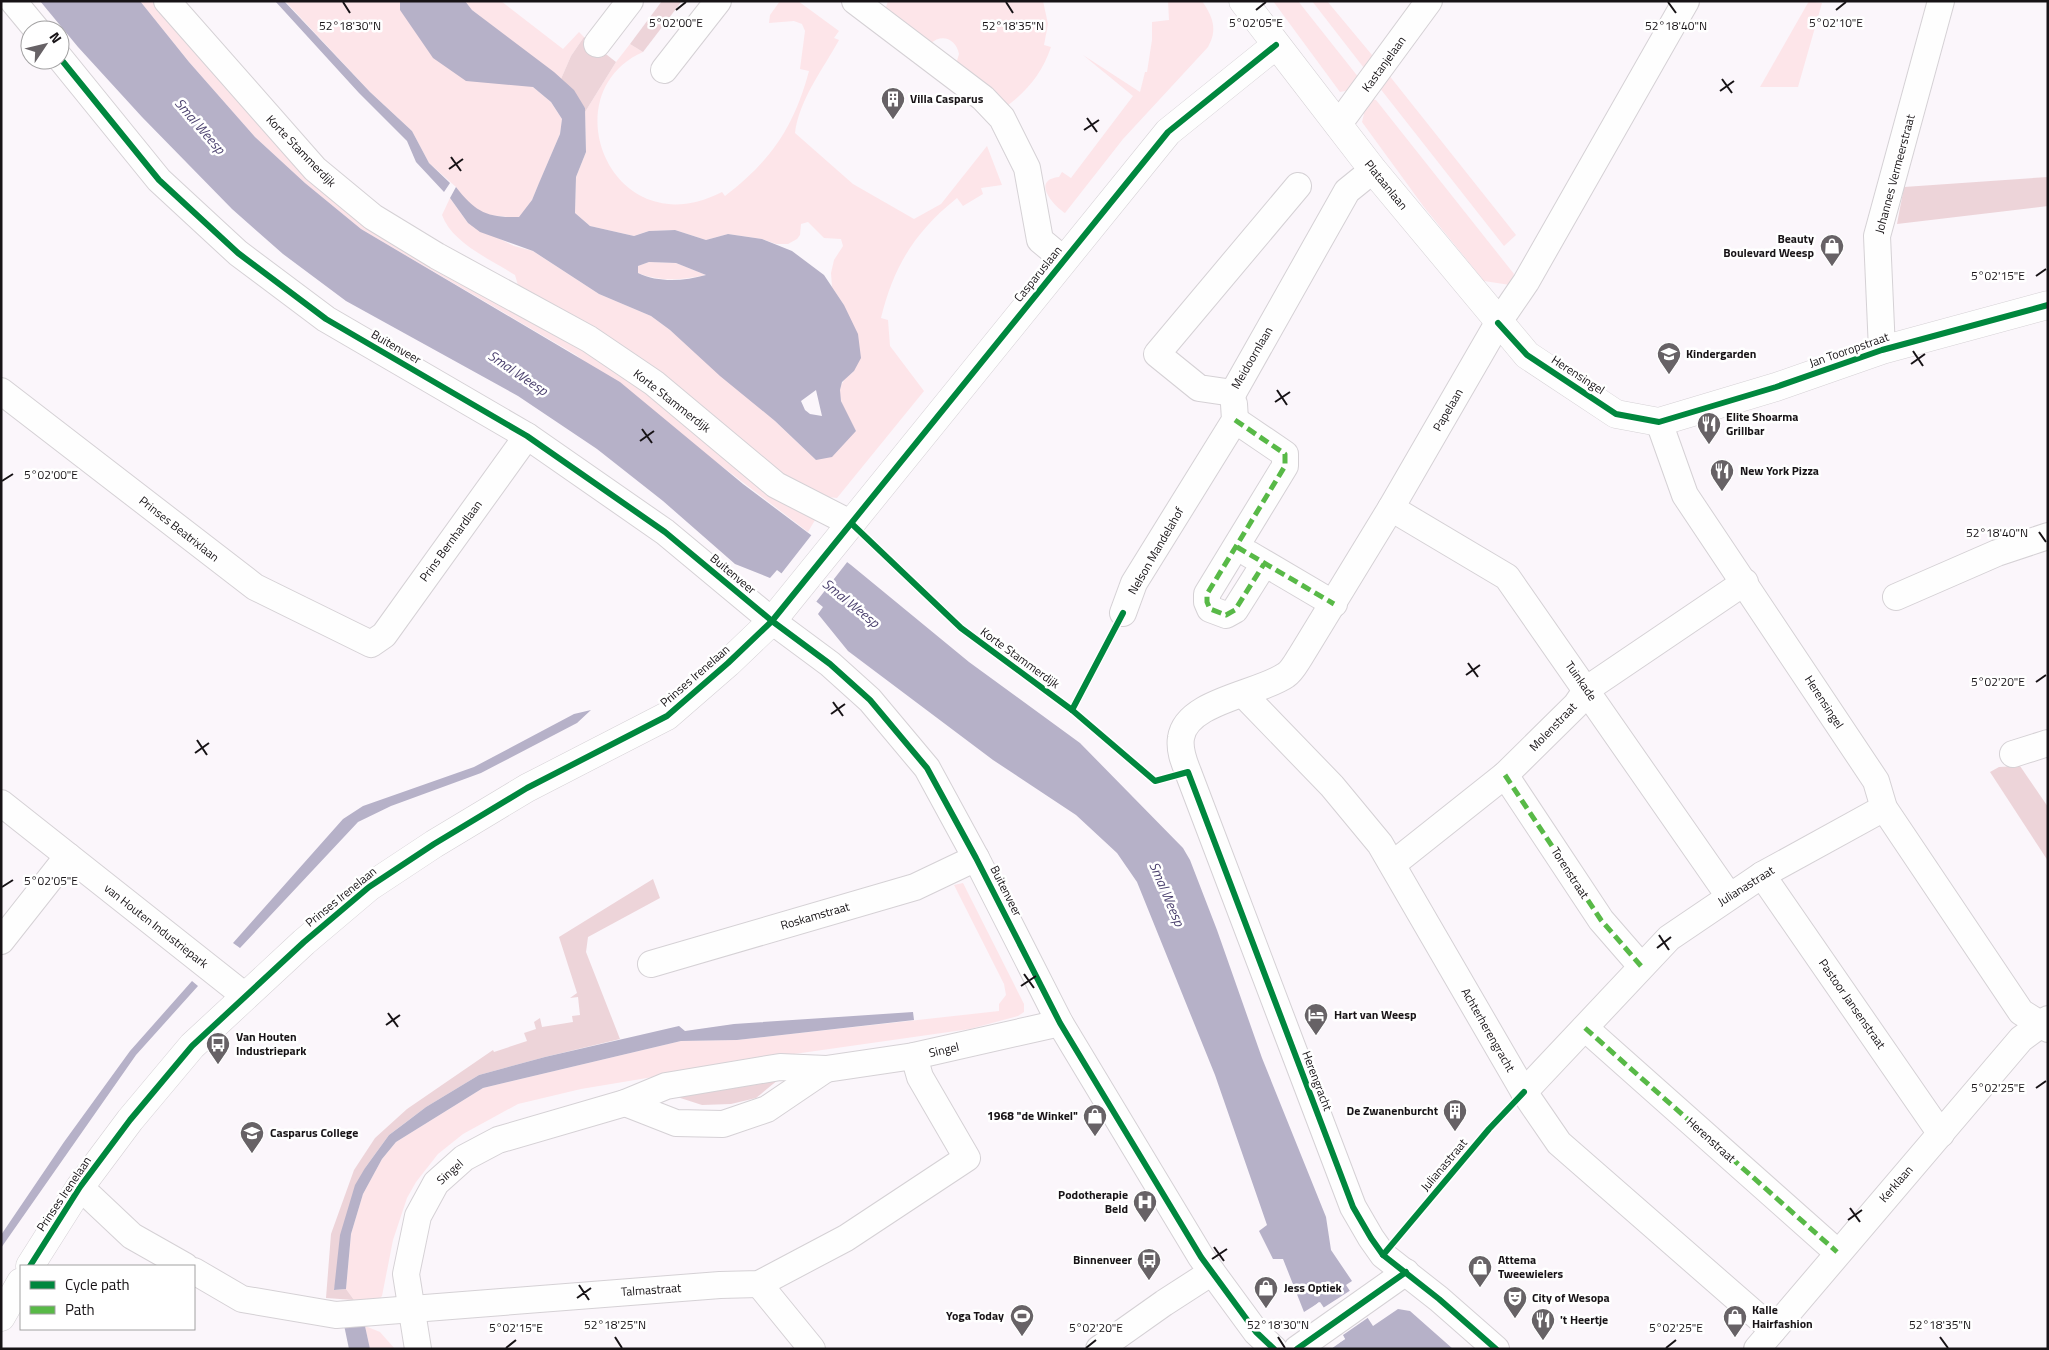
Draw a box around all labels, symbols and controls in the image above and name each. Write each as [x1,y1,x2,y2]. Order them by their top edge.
text: 5°02'00"E [649,13,703,32]
text: 5°02'05"E [1229,13,1283,32]
text: 5°02'10"E [1809,13,1863,32]
text: 52°18'30"N [319,16,381,35]
text: 52°18'35"N [982,16,1044,35]
text: 52°18'40"N [1645,16,1707,35]
north arrow [20,20,70,70]
text: N [45,27,67,47]
street label: Kastanjelaan [1357,32,1410,96]
building icon: Villa Casparus [880,86,906,120]
place label: Villa Casparus [910,89,984,108]
water label: Smal Weesp [170,93,231,159]
street label: Korte Stammerdijk [262,110,341,191]
street label: Johannes Vermeerstraat [1869,111,1920,236]
street label: Plataanlaan [1360,155,1413,214]
place label: Beauty Boulevard Weesp [1723,229,1814,262]
shop icon: Beauty Boulevard Weesp [1819,233,1845,267]
street label: Casparuslaan [1009,241,1066,306]
text: 5°02'15"E [1971,266,2025,285]
street label: Meidoornlaan [1226,323,1277,393]
street label: Buitenveer [368,325,425,369]
street label: Jan Tooropstraat [1806,327,1892,372]
school or university icon: Kindergarden [1656,341,1682,375]
place label: Kindergarden [1686,344,1756,363]
water label: Smal Weesp [484,345,553,401]
street label: Herensingel [1548,350,1609,399]
street label: Korte Stammerdijk [629,364,715,437]
street label: Papelaan [1428,385,1467,435]
place label: Elite Shoarma Grillbar [1726,407,1798,440]
restaurant icon: Elite Shoarma Grillbar [1696,411,1722,445]
restaurant icon: New York Pizza [1709,458,1735,492]
place label: New York Pizza [1740,461,1819,480]
text: 5°02'00"E [24,465,78,484]
street label: Prinses Beatrixlaan [135,491,224,566]
street label: Prins Bernhardlaan [415,496,487,585]
street label: Nelson Mandelahof [1123,503,1188,598]
text: 52°18'40"N [1966,523,2028,542]
street label: Buitenveer [706,549,760,599]
water label: Smal Weesp [818,573,885,633]
street label: Korte Stammerdijk [977,622,1064,693]
street label: Prinses Irenelaan [656,640,734,711]
street label: Tuinkade [1561,657,1602,705]
street label: Herensingel [1800,671,1849,732]
text: 5°02'20"E [1971,672,2025,691]
street label: Molenstraat [1524,697,1581,755]
street label: Torenstraat [1547,843,1595,903]
water label: Smal Weesp [1144,858,1191,930]
street label: Julianastraat [1714,860,1779,911]
street label: Prinses Irenelaan [301,862,380,931]
street label: Buitenveer [985,862,1027,920]
text: 5°02'05"E [24,871,78,890]
street label: van Houten Industriepark [100,879,213,973]
street label: Roskamstraat [778,896,852,934]
street label: Pastoor Jansenstraat [1814,955,1891,1053]
street label: Achterherengracht [1457,984,1521,1076]
hotel icon: Hart van Weesp [1303,1002,1329,1036]
place label: Hart van Weesp [1334,1005,1417,1024]
place label: Van Houten Industriepark [236,1027,307,1060]
bus stop icon: Van Houten Industriepark [205,1031,231,1065]
street label: Singel [927,1037,961,1062]
street label: Herengracht [1297,1048,1338,1114]
text: 5°02'25"E [1971,1078,2025,1097]
building icon: De Zwanenburcht [1442,1098,1468,1132]
place label: De Zwanenburcht [1347,1101,1439,1120]
shop icon: 1968 "de Winkel" [1082,1103,1108,1137]
place label: 1968 "de Winkel" [987,1106,1078,1125]
street label: Herenstraat [1682,1112,1741,1168]
school or university icon: Casparus College [239,1120,265,1154]
place label: Casparus College [270,1123,358,1142]
street label: Julianastraat [1416,1133,1472,1195]
street label: Prinses Irenelaan [31,1152,96,1235]
street label: Singel [432,1154,467,1189]
street label: Kerklaan [1874,1161,1917,1206]
place label: Podotherapie Beld [1058,1185,1128,1218]
hospital icon: Podotherapie Beld [1132,1189,1158,1223]
bus stop icon: Binnenveer [1136,1247,1162,1281]
place label: Binnenveer [1073,1250,1133,1269]
place label: Attema Tweewielers [1498,1250,1564,1283]
shop icon: Attema Tweewielers [1467,1254,1493,1288]
legend [20,1265,195,1330]
text: Cycle path [65,1273,130,1296]
shop icon: Jess Optiek [1253,1275,1279,1309]
street label: Talmastraat [620,1278,682,1301]
place label: Jess Optiek [1284,1278,1343,1297]
theatre icon: City of Wesopa [1502,1285,1528,1319]
place label: City of Wesopa [1532,1288,1610,1307]
text: Path [65,1298,95,1321]
place label: Kalle Hairfashion [1752,1300,1813,1333]
sports icon: Yoga Today [1009,1303,1035,1337]
shop icon: Kalle Hairfashion [1722,1304,1748,1338]
place label: Yoga Today [946,1306,1004,1325]
restaurant icon: 't Heertje [1530,1307,1556,1341]
place label: 't Heertje [1560,1310,1608,1329]
text: 52°18'25"N [584,1315,646,1334]
text: 52°18'30"N [1247,1315,1309,1334]
text: 52°18'35"N [1909,1315,1971,1334]
text: 5°02'15"E [489,1318,543,1337]
text: 5°02'20"E [1069,1318,1123,1337]
text: 5°02'25"E [1649,1318,1703,1337]

